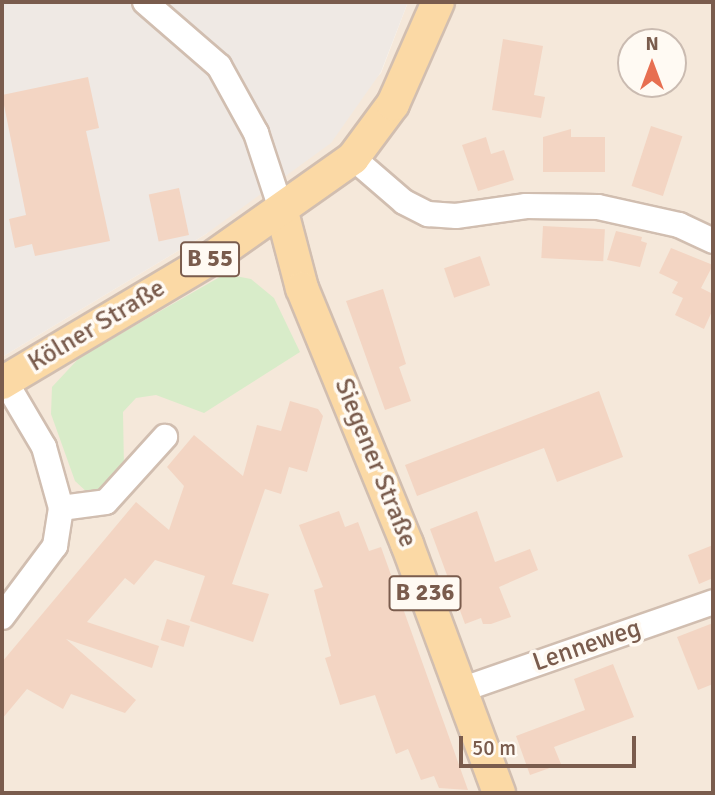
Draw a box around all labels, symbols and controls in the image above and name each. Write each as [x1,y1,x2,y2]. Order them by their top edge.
north arrow [617,28,687,98]
text: N [645,32,659,56]
road number: B 55 [178,238,242,280]
street label: Kölner Straße [23,273,171,379]
street label: Siegener Straße [327,374,423,552]
road number: B 236 [388,572,462,614]
street label: Lenneweg [529,613,645,679]
scale bar [463,722,640,766]
text: 50 m [472,735,516,761]

